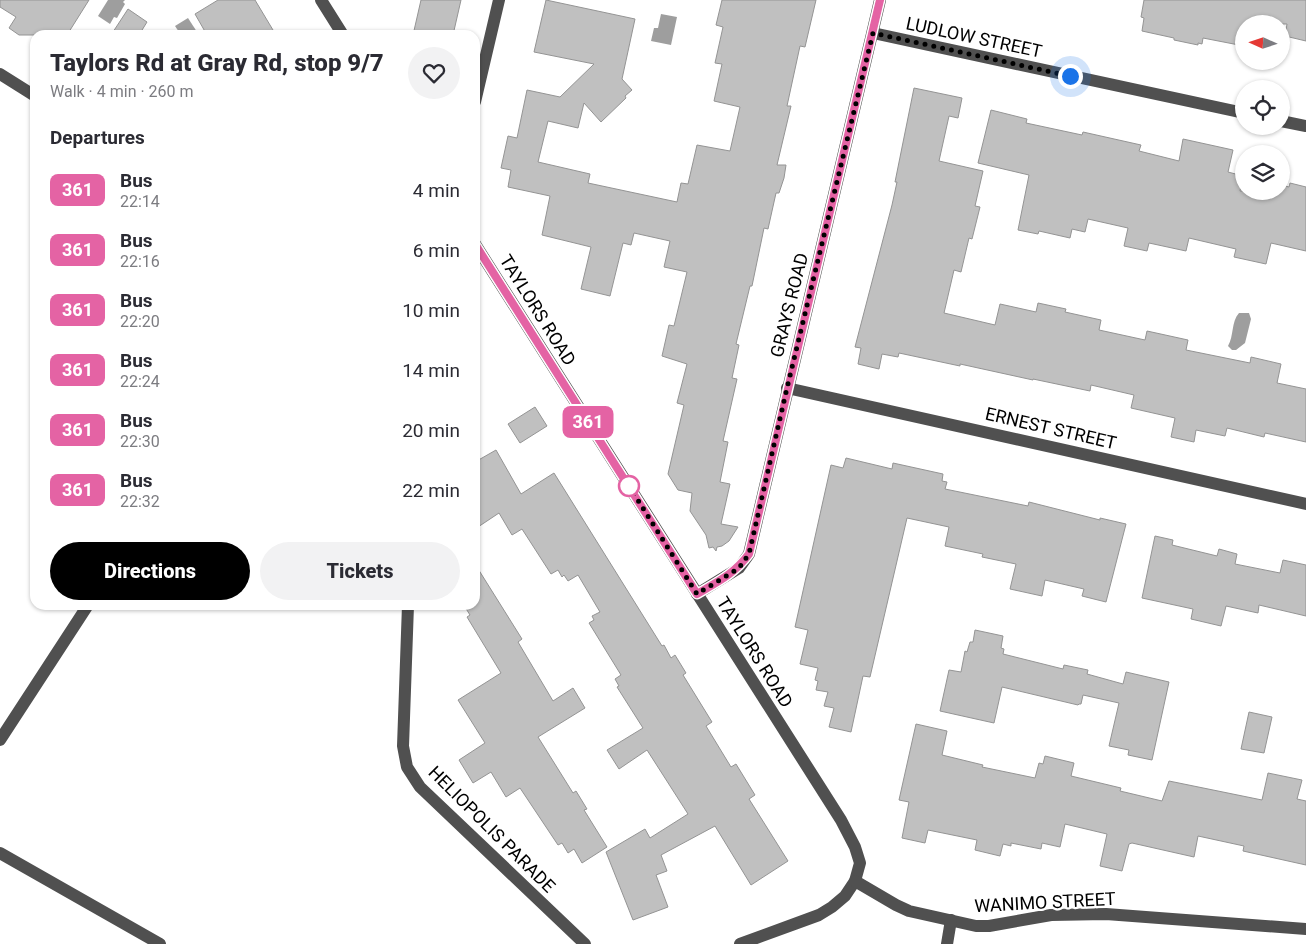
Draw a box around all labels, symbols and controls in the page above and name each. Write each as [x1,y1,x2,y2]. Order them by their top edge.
street label: LUDLOW STREET [904,12,1044,62]
north arrow [1235,15,1290,70]
map controls [1235,15,1290,200]
button: heart [408,47,460,99]
text: Taylors Rd at Gray Rd, stop 9/7 [50,49,384,77]
your location [1058,64,1083,89]
button: locate [1235,80,1290,135]
text: Walk · 4 min · 260 m [50,82,194,101]
text: Departures [50,126,145,149]
button: layers [1235,145,1290,200]
text: Bus [120,169,153,192]
text: 361 [62,179,93,200]
text: 4 min [413,179,460,202]
text: 22:14 [120,192,160,211]
text: Bus [120,229,153,252]
text: 361 [62,239,93,260]
text: 6 min [413,239,460,262]
street label: TAYLORS ROAD [496,251,580,369]
street label: GRAYS ROAD [766,251,812,359]
text: 22:16 [120,252,160,271]
text: Bus [120,289,153,312]
text: 361 [62,299,93,320]
text: 10 min [402,299,460,322]
text: 22:20 [120,312,160,331]
text: Bus [120,349,153,372]
text: 361 [62,359,93,380]
text: 14 min [402,359,460,382]
text: 22:24 [120,372,160,391]
street label: ERNEST STREET [983,403,1119,453]
line badge: 361 [559,406,617,438]
text: Bus [120,409,153,432]
text: 361 [573,411,603,432]
text: 361 [62,419,93,440]
text: 20 min [402,419,460,442]
text: 22:30 [120,432,160,451]
text: Bus [120,469,153,492]
unlabelled marker [618,475,640,497]
text: 361 [62,479,93,500]
text: 22 min [402,479,460,502]
text: 22:32 [120,492,160,511]
button: Directions [50,542,250,600]
button: Tickets [260,542,460,600]
street label: TAYLORS ROAD [713,593,797,711]
street label: HELIOPOLIS PARADE [424,761,560,897]
street label: WANIMO STREET [974,888,1116,916]

